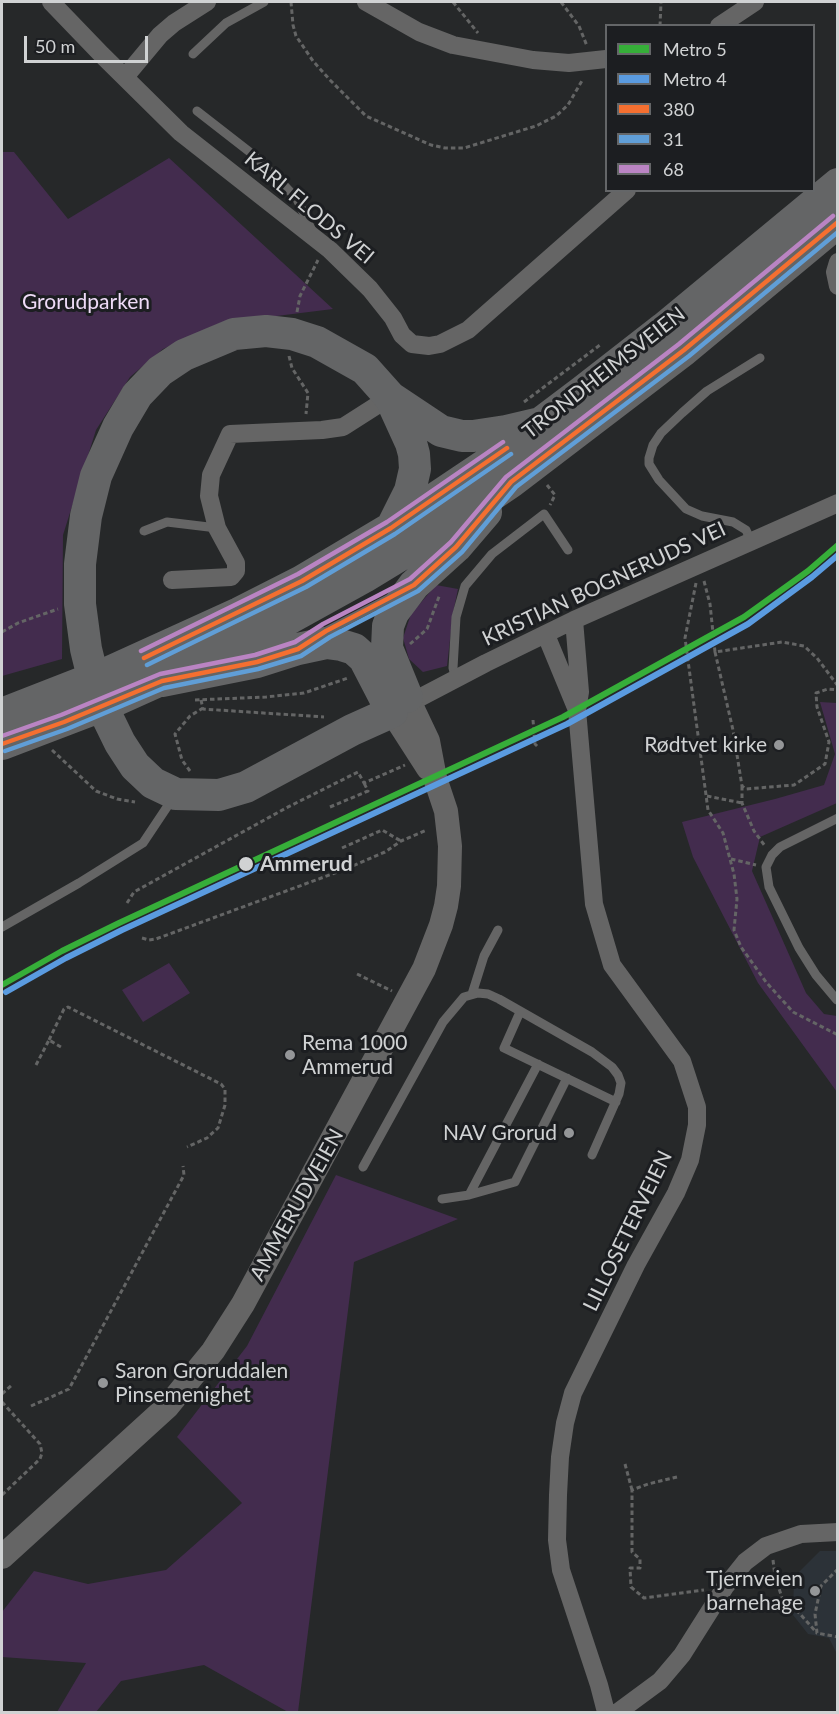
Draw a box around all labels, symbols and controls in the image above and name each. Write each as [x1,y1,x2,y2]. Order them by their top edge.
scale bar [27,24,152,62]
legend [605,24,815,192]
text: 50 m [35,35,75,57]
text: Metro 5 [663,38,727,60]
text: Metro 4 [663,68,727,90]
text: 380 [663,98,694,120]
text: 31 [663,128,684,150]
street label: KARL FLODS VEI [239,147,379,269]
text: 68 [663,158,684,180]
park label: Grorudparken [22,289,150,315]
street label: TRONDHEIMSVEIEN [518,302,690,444]
street label: KRISTIAN BOGNERUDS VEI [478,516,730,652]
place label: Rødtvet kirke [644,732,767,758]
marker: Rødtvet kirke [772,738,786,752]
place label: Ammerud [260,851,353,877]
marker: Ammerud [237,855,255,873]
place label: Rema 1000 Ammerud [302,1030,407,1080]
marker: Rema 1000 Ammerud [283,1048,297,1062]
place label: NAV Grorud [443,1120,557,1146]
street label: AMMERUDVEIEN [245,1125,349,1285]
marker: NAV Grorud [562,1126,576,1140]
street label: LILLOSETERVEIEN [578,1147,678,1315]
place label: Saron Groruddalen Pinsemenighet [115,1358,288,1408]
marker: Saron Groruddalen Pinsemenighet [96,1376,110,1390]
place label: Tjernveien barnehage [706,1566,803,1616]
marker: Tjernveien barnehage [808,1584,822,1598]

